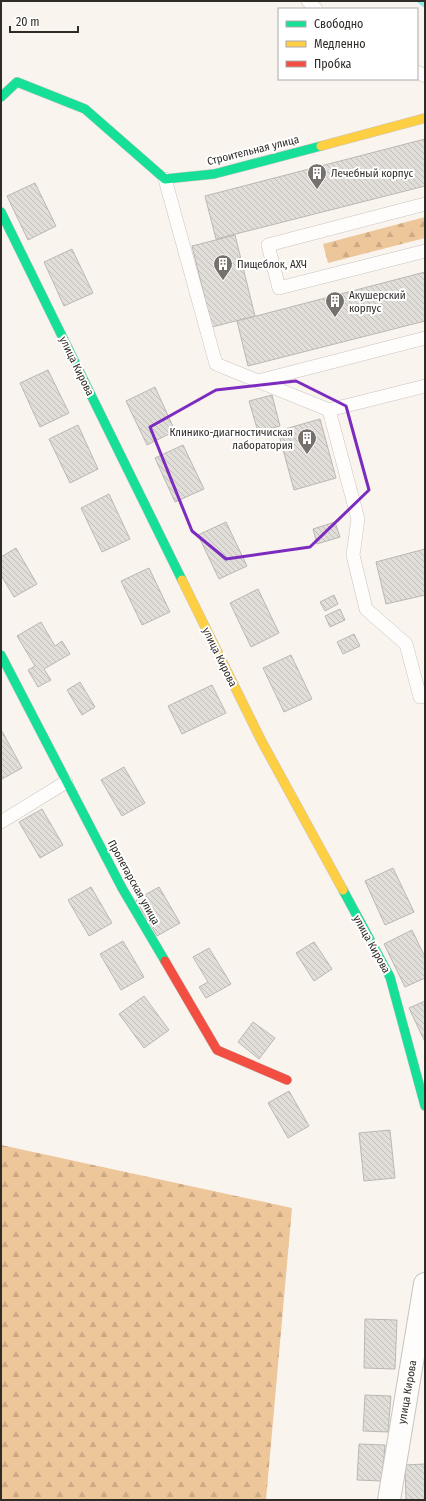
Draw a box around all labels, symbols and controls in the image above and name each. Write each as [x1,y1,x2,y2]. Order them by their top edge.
scale bar [10,8,78,34]
legend [278,8,418,80]
text: 20 m [16,15,40,29]
text: Свободно [314,17,363,31]
text: Медленно [314,37,366,51]
text: Пробка [314,57,352,71]
street label: Строительная улица [206,133,300,168]
building icon: Лечебный корпус [306,162,328,190]
place label: Лечебный корпус [331,167,414,180]
building icon: Пищеблок, АХЧ [212,253,234,281]
place label: Пищеблок, АХЧ [237,258,307,271]
place label: Акушерский корпус [349,289,406,315]
building icon: Акушерский корпус [324,290,346,318]
street label: улица Кирова [57,334,97,398]
place label: Клинико-диагностичиская лаборатория [169,426,293,452]
building icon: Клинико-диагностичиская лаборатория [296,427,318,455]
street label: улица Кирова [200,625,240,689]
street label: Пролетарская улица [105,838,162,927]
street label: улица Кирова [350,913,393,976]
street label: улица Кирова [396,1359,419,1425]

